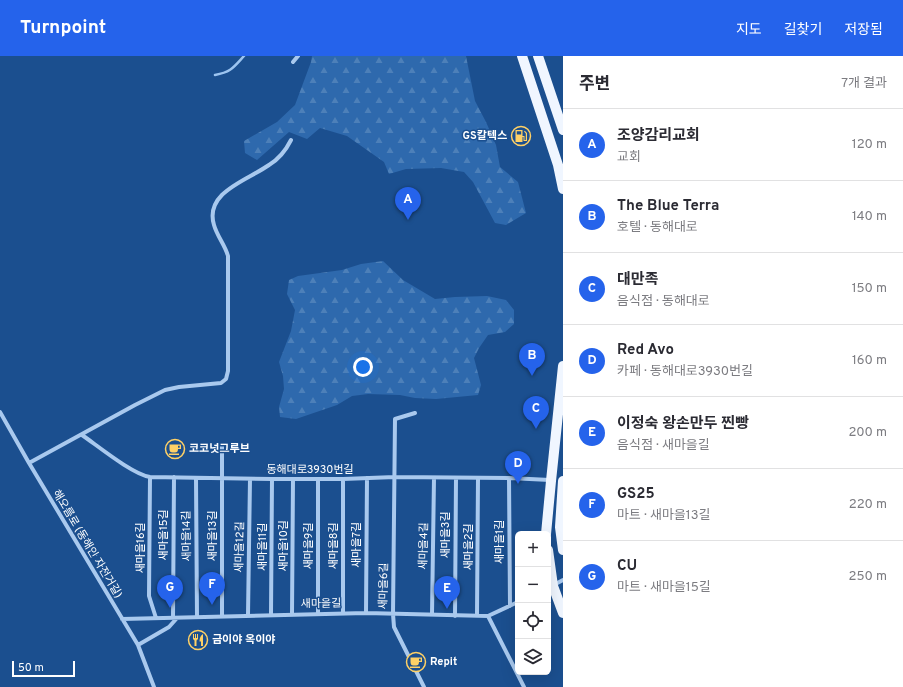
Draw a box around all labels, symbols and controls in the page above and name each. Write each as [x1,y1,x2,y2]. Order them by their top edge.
text: Turnpoint [20,16,106,40]
text: 지도 [736,22,762,39]
text: 길찾기 [784,22,822,39]
text: 저장됨 [844,22,883,39]
text: 주변 [579,74,610,96]
text: 7개 결과 [841,76,887,92]
fuel station icon: GS칼텍스 [510,125,532,147]
text: 조양감리교회 [617,127,700,146]
place label: GS칼텍스 [463,129,507,143]
text: A [587,137,597,153]
text: 120 m [852,137,887,153]
text: 교회 [617,150,641,166]
pin: A [395,187,421,220]
text: The Blue Terra [617,197,719,216]
text: B [588,209,596,225]
text: 140 m [852,209,887,225]
text: 호텔 · 동해대로 [617,220,698,236]
text: 대만족 [617,271,658,290]
text: C [588,281,596,297]
text: 150 m [852,281,887,297]
text: 음식점 · 동해대로 [617,294,710,310]
text: Red Avo [617,341,674,360]
pin: B [519,343,545,376]
text: D [587,353,597,369]
text: 160 m [852,353,887,369]
your location [353,357,373,377]
text: 카페 · 동해대로3930번길 [617,364,753,380]
pin: C [523,396,549,429]
text: 이정숙 왕손만두 찐빵 [617,415,749,434]
text: E [588,425,596,441]
text: 200 m [848,425,887,441]
cafe icon: 코코넛그루브 [164,438,186,460]
text: 음식점 · 새마을길 [617,438,710,454]
place label: 코코넛그루브 [189,442,250,456]
pin: D [505,451,531,484]
street label: 동해대로3930번길 [266,463,354,477]
text: GS25 [617,485,655,504]
street label: 해오름로 (동해안 자전거길) [49,487,125,601]
text: F [588,497,596,513]
text: 220 m [849,497,887,513]
text: 마트 · 새마을13길 [617,508,710,524]
street label: 새마을15길 [157,509,171,561]
street label: 새마을14길 [180,510,194,562]
street label: 새마을13길 [206,510,220,562]
street label: 새마을3길 [439,511,453,559]
street label: 새마을10길 [277,520,291,572]
street label: 새마을1길 [493,520,507,564]
street label: 새마을12길 [233,521,247,573]
street label: 새마을16길 [134,522,148,574]
street label: 새마을9길 [302,522,316,570]
street label: 새마을8길 [327,522,341,570]
street label: 새마을7길 [350,522,364,568]
street label: 새마을4길 [417,522,431,570]
street label: 새마을11길 [256,523,270,571]
street label: 새마을2길 [462,523,476,571]
map controls [515,531,551,675]
button: + [515,531,551,567]
text: CU [617,557,637,576]
street label: 새마을6길 [377,562,391,610]
button: − [515,567,551,603]
text: G [588,569,596,585]
text: 250 m [849,569,887,585]
pin: F [199,572,225,605]
pin: G [157,575,183,608]
pin: E [434,576,460,609]
text: 마트 · 새마을15길 [617,580,711,596]
street label: 새마을길 [301,597,341,611]
button: locate [515,603,551,639]
restaurant icon: 금이야 옥이야 [187,629,209,651]
place label: 금이야 옥이야 [212,633,275,647]
button: layers [515,639,551,675]
cafe icon: Repit [405,651,427,673]
place label: Repit [430,655,457,669]
scale bar [12,659,75,678]
text: 50 m [18,661,44,675]

